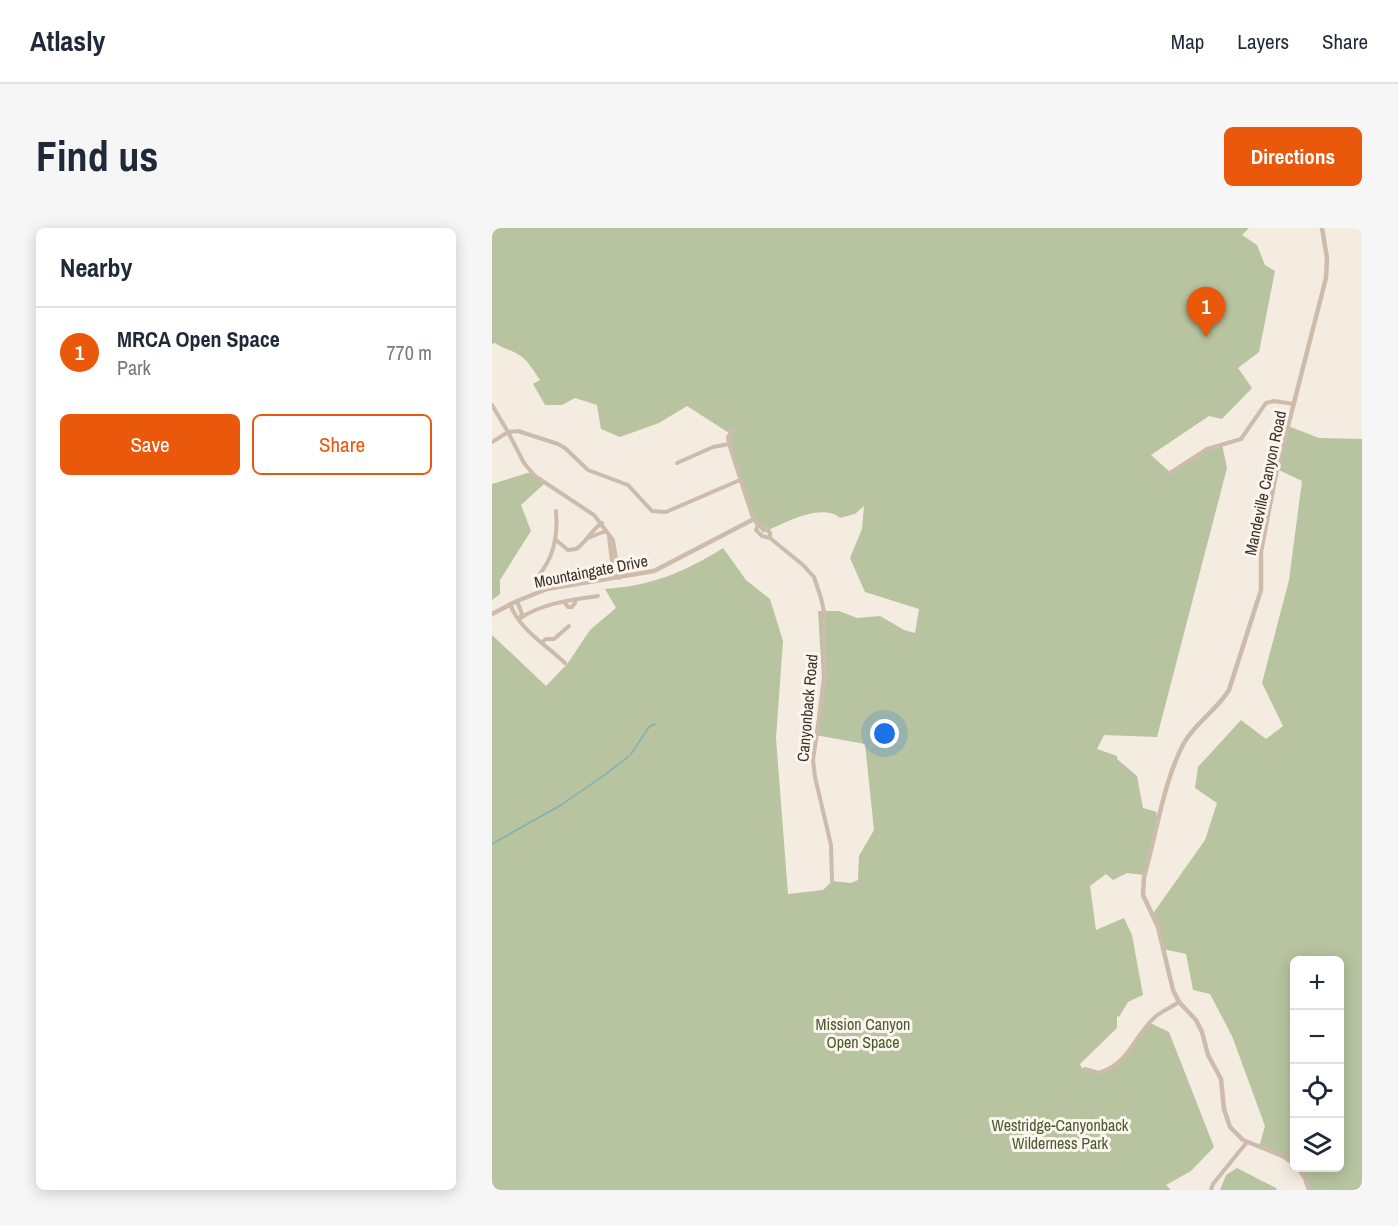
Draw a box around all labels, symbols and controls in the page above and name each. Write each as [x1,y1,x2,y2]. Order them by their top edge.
text: Atlasly [30,22,105,60]
text: Map [1171,27,1204,56]
text: Layers [1237,27,1289,56]
text: Share [1322,27,1368,56]
button: Directions [1224,127,1362,186]
text: Find us [36,128,158,184]
text: Nearby [60,250,132,285]
pin: 1 [1186,288,1226,337]
text: MRCA Open Space [117,324,280,354]
text: 1 [75,339,84,366]
text: 770 m [386,339,432,366]
text: Park [117,354,151,381]
street label: Mandeville Canyon Road [1239,409,1291,557]
button: Save [60,414,240,475]
button: Share [252,414,432,475]
street label: Mountaingate Drive [532,549,650,593]
street label: Canyonback Road [791,653,823,763]
your location [870,719,899,748]
map controls [1290,956,1344,1172]
button: + [1290,956,1344,1010]
button: − [1290,1010,1344,1064]
park label: Mission Canyon Open Space [816,1013,910,1053]
button: locate [1290,1064,1344,1118]
park label: Westridge-Canyonback Wilderness Park [992,1114,1129,1154]
button: layers [1290,1118,1344,1172]

